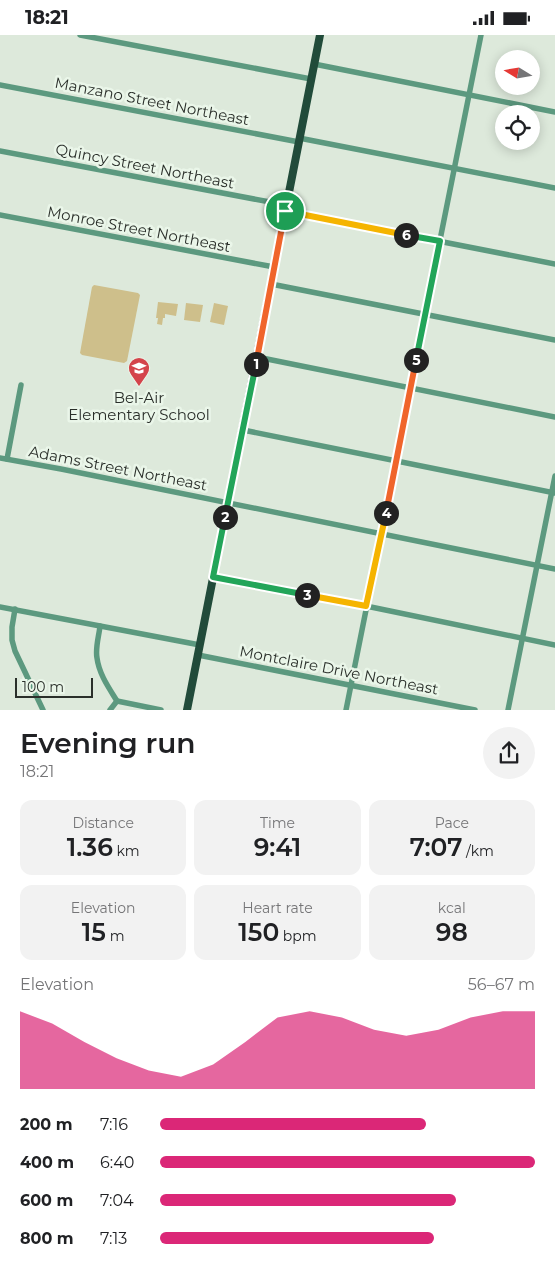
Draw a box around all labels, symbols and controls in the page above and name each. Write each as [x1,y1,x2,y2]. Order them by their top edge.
text: 18:21 [25,6,69,29]
north arrow [495,50,540,95]
map controls [495,50,540,150]
street label: Manzano Street Northeast [53,73,251,129]
button: locate [495,105,540,150]
street label: Quincy Street Northeast [54,139,236,193]
pin [264,190,306,232]
icon: arrive [271,197,299,225]
street label: Monroe Street Northeast [46,202,232,256]
pin: 6 [394,223,418,247]
text: 6 [402,226,411,244]
pin: 5 [404,347,428,373]
pin: 1 [244,351,268,377]
text: 5 [412,351,421,369]
text: 1 [254,355,259,373]
school or university icon: Bel-Air Elementary School [127,356,151,387]
place label: Bel-Air Elementary School [68,388,210,424]
street label: Adams Street Northeast [27,441,209,495]
pin: 4 [374,501,398,525]
text: 4 [382,504,391,522]
pin: 2 [212,505,238,529]
text: 2 [221,508,230,526]
pin: 3 [294,583,320,607]
text: 3 [303,586,312,604]
street label: Montclaire Drive Northeast [238,641,440,699]
scale bar [15,675,92,698]
text: 100 m [22,678,64,696]
text: Evening run [20,726,195,760]
button: share [483,727,535,779]
text: 18:21 [20,762,54,781]
text: Distance [72,814,134,832]
text: Time [260,814,295,832]
text: Pace [435,814,469,832]
text: 1.36 [67,832,113,862]
text: 9:41 [254,832,301,862]
text: 7:07 [410,832,462,862]
text: km [113,842,140,860]
text: /km [462,842,494,860]
text: Elevation [71,899,136,917]
text: Heart rate [242,899,313,917]
text: kcal [438,899,466,917]
text: 15 [82,917,106,947]
text: 150 [238,917,279,947]
text: 98 [436,917,468,947]
text: m [106,927,125,945]
text: bpm [279,927,317,945]
text: Elevation [20,975,94,994]
text: 56–67 m [468,975,535,994]
text: 200 m [20,1115,72,1134]
text: 7:16 [100,1115,128,1134]
text: 400 m [20,1153,74,1172]
text: 6:40 [100,1153,134,1172]
text: 600 m [20,1191,73,1210]
text: 7:04 [100,1191,134,1210]
text: 800 m [20,1229,74,1248]
text: 7:13 [100,1229,127,1248]

